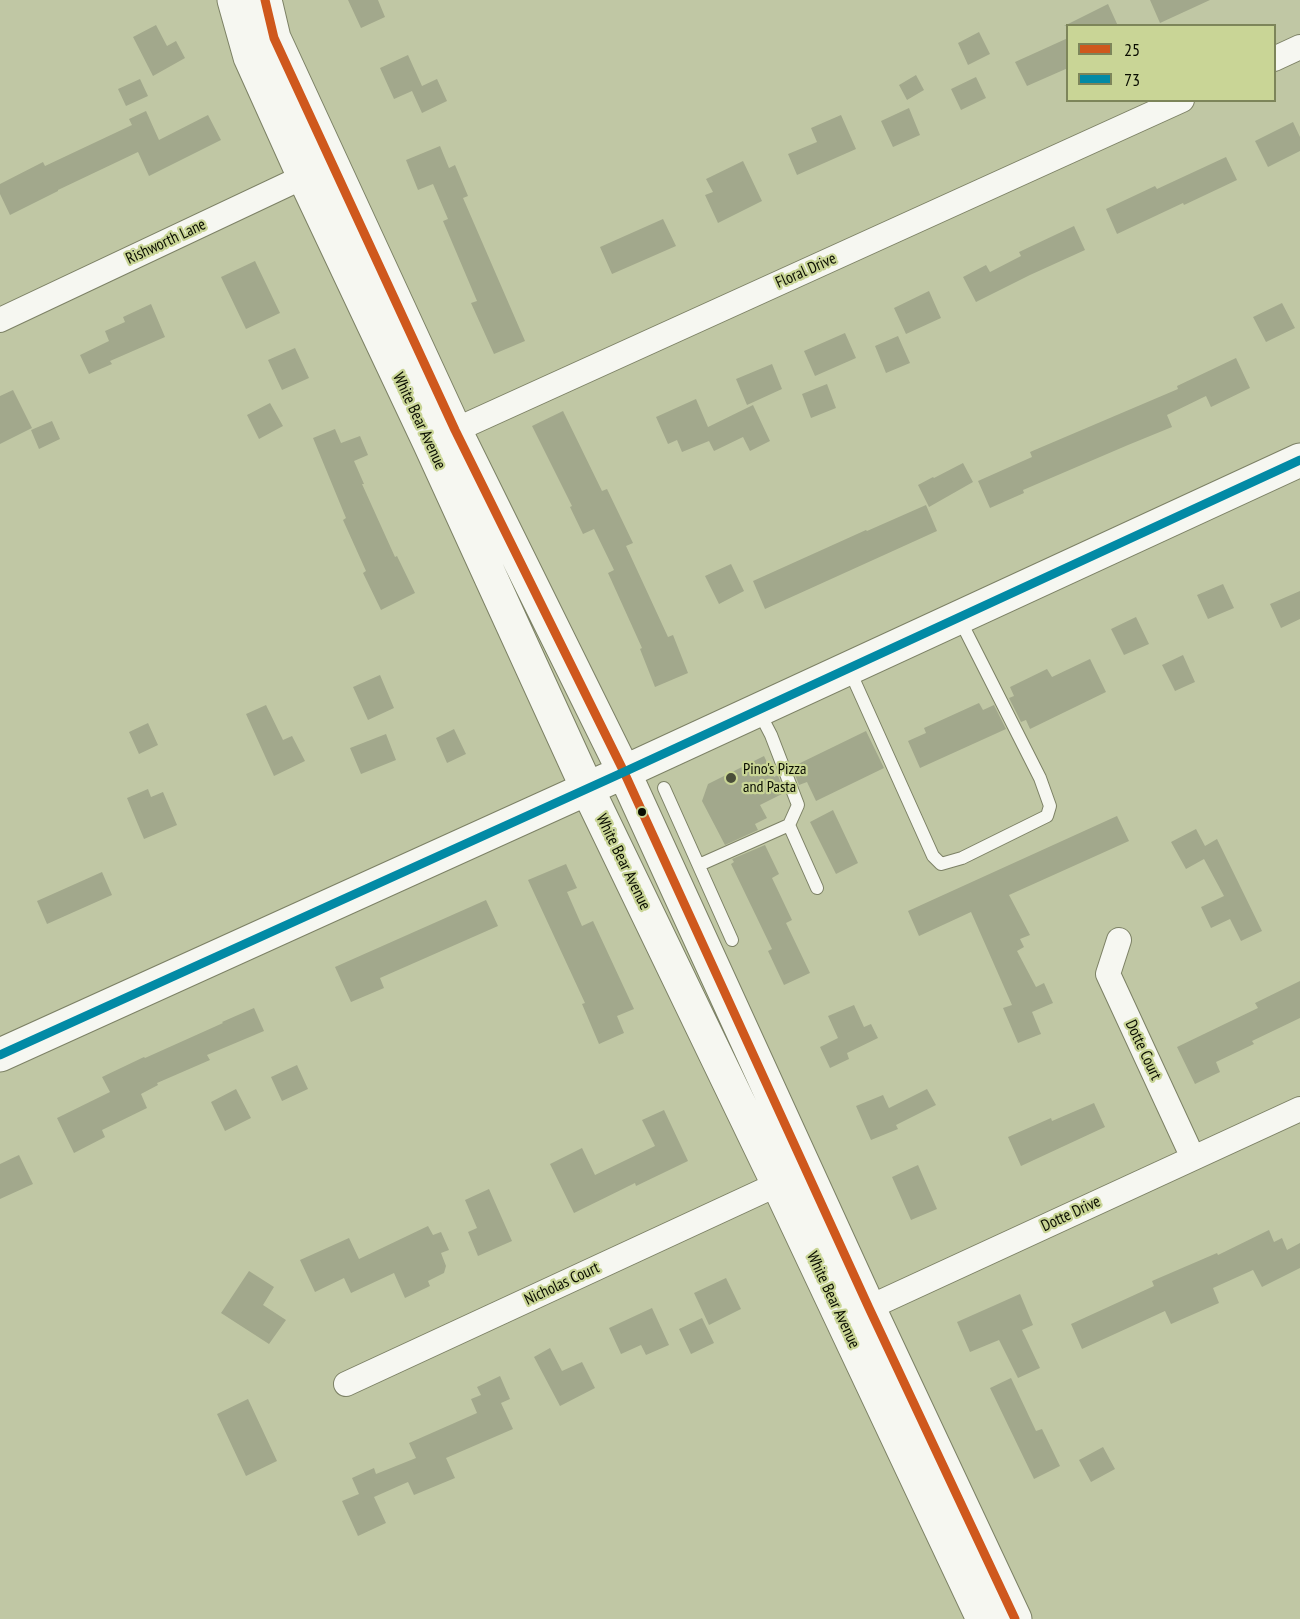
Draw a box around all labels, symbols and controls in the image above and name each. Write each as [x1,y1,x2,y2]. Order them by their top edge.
legend [1066,24,1276,102]
text: 25 [1124,38,1140,61]
text: 73 [1124,68,1140,91]
street label: Rishworth Lane [123,215,209,269]
street label: Floral Drive [773,249,839,293]
street label: White Bear Avenue [388,370,450,472]
place label: Pino's Pizza and Pasta [743,759,806,797]
marker: Pino's Pizza and Pasta [724,771,738,785]
unlabelled marker [636,806,648,818]
street label: White Bear Avenue [592,811,654,913]
street label: Dotte Court [1121,1017,1165,1083]
street label: Dotte Drive [1038,1192,1104,1236]
street label: White Bear Avenue [802,1249,864,1351]
street label: Nicholas Court [521,1258,603,1310]

